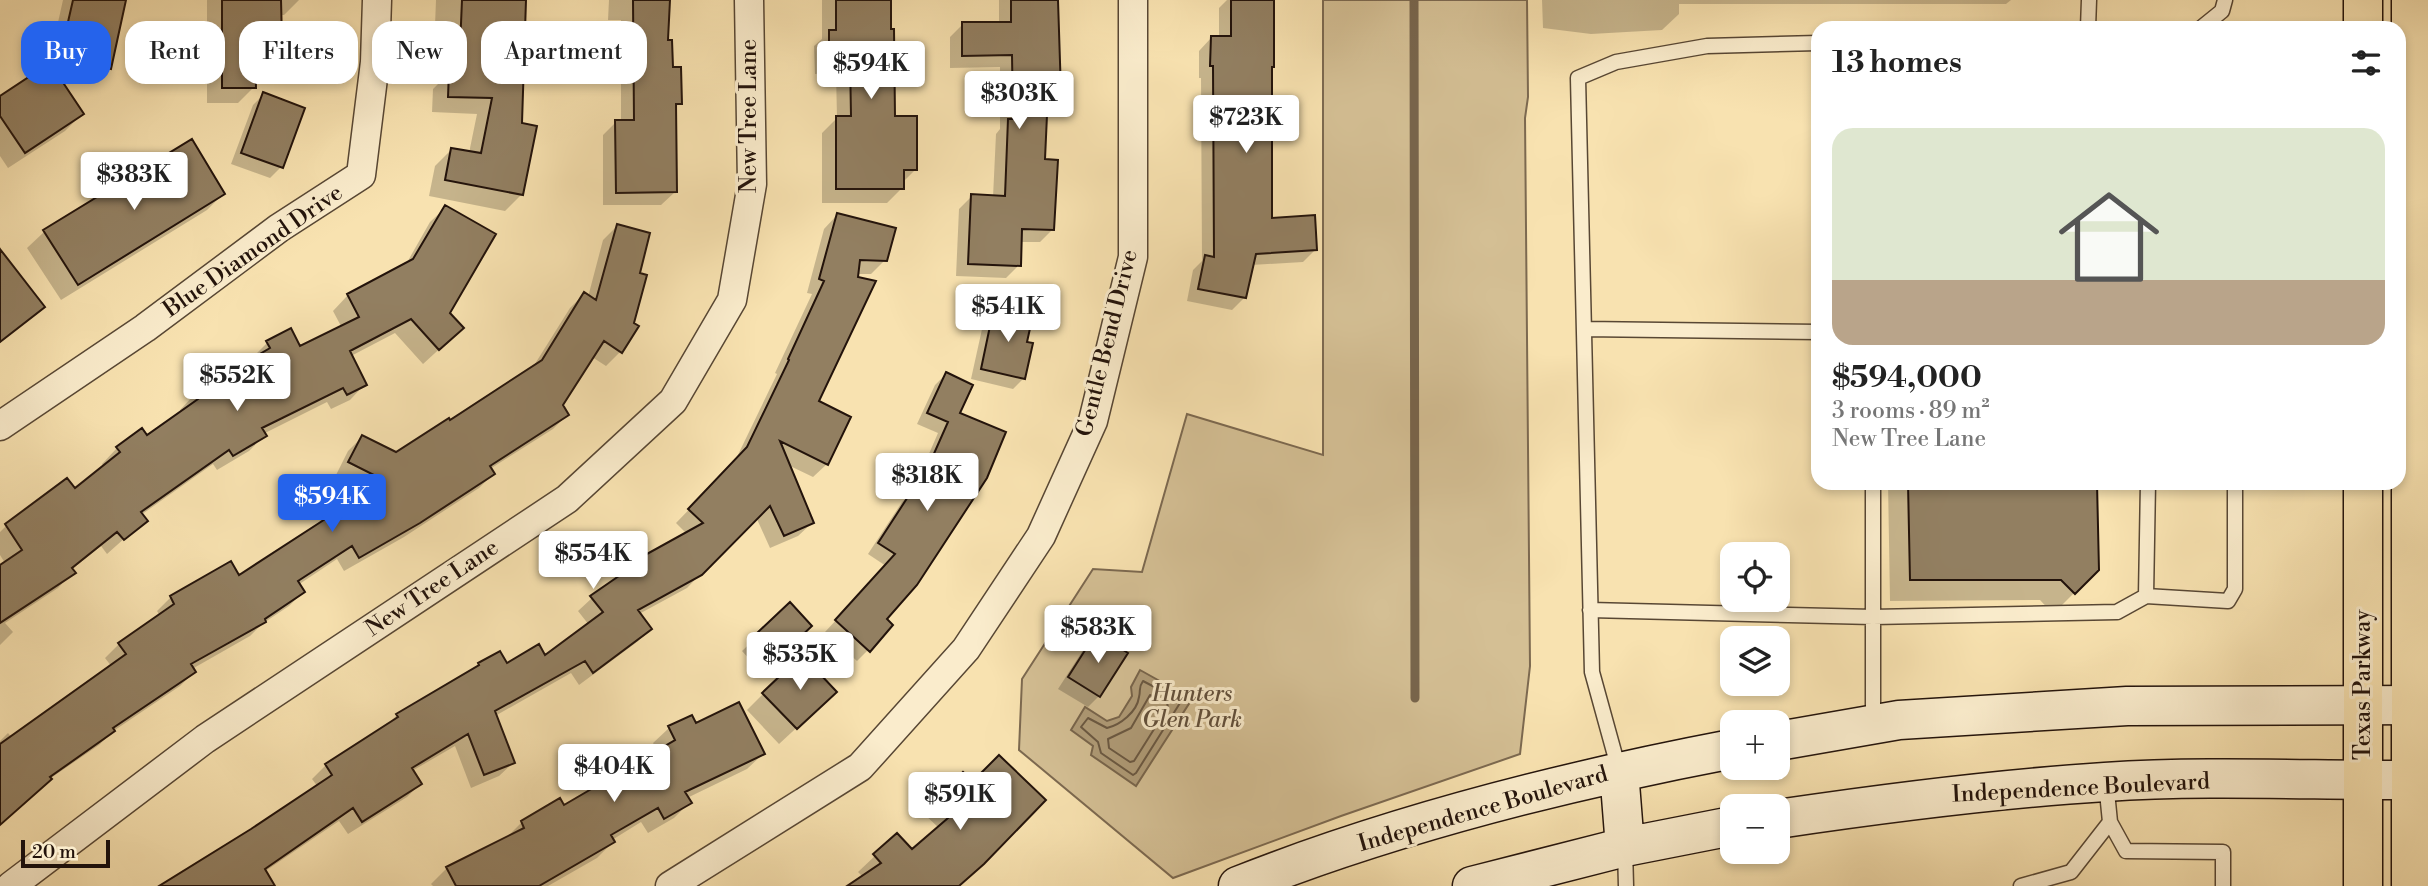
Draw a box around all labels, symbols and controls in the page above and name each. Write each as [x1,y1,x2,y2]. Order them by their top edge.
chip: Buy [21,21,111,84]
chip: Rent [125,21,225,84]
chip: Filters [239,21,358,84]
chip: New [372,21,467,84]
chip: Apartment [481,21,647,84]
street label: New Tree Lane [735,39,763,193]
pin: $594K [822,42,920,101]
text: 13 homes [1832,44,1962,82]
icon: filters [2347,44,2385,82]
text: $594K [833,50,909,78]
pin: $303K [970,72,1068,131]
text: $303K [981,80,1057,108]
pin: $723K [1197,96,1295,155]
text: $723K [1209,104,1283,132]
pin: $383K [85,152,183,212]
text: $383K [97,161,171,189]
icon: home [2046,174,2172,300]
street label: Blue Diamond Drive [157,179,348,324]
street label: Gentle Bend Drive [1070,247,1144,439]
pin: $541K [959,284,1057,344]
text: $541K [971,293,1045,321]
pin: $552K [188,354,286,413]
text: $594,000 [1832,359,1982,397]
text: $552K [199,362,275,390]
text: 3 rooms · 89 m² [1832,397,1989,425]
text: New Tree Lane [1832,425,1986,453]
pin: $318K [878,454,976,513]
text: $318K [892,462,962,490]
pin: $594K [283,475,381,534]
text: $594K [294,483,370,511]
pin: $554K [544,532,642,591]
street label: New Tree Lane [360,533,504,643]
text: $554K [555,540,631,568]
map controls [1720,542,1790,864]
button: locate [1720,542,1790,612]
pin: $583K [1049,606,1147,665]
street label: Texas Parkway [2349,609,2377,760]
text: $583K [1060,614,1136,642]
button: layers [1720,626,1790,696]
pin: $535K [751,632,849,692]
text: $535K [763,641,837,669]
park label: Hunters Glen Park [1142,680,1242,734]
button: + [1720,710,1790,780]
pin: $404K [565,744,663,804]
text: $404K [574,753,654,781]
street label: Independence Boulevard [1355,760,1611,858]
street label: Independence Boulevard [1951,767,2211,809]
pin: $591K [911,772,1009,832]
text: $591K [924,781,996,809]
button: − [1720,794,1790,864]
scale bar [21,837,110,869]
text: 20 m [32,840,76,864]

